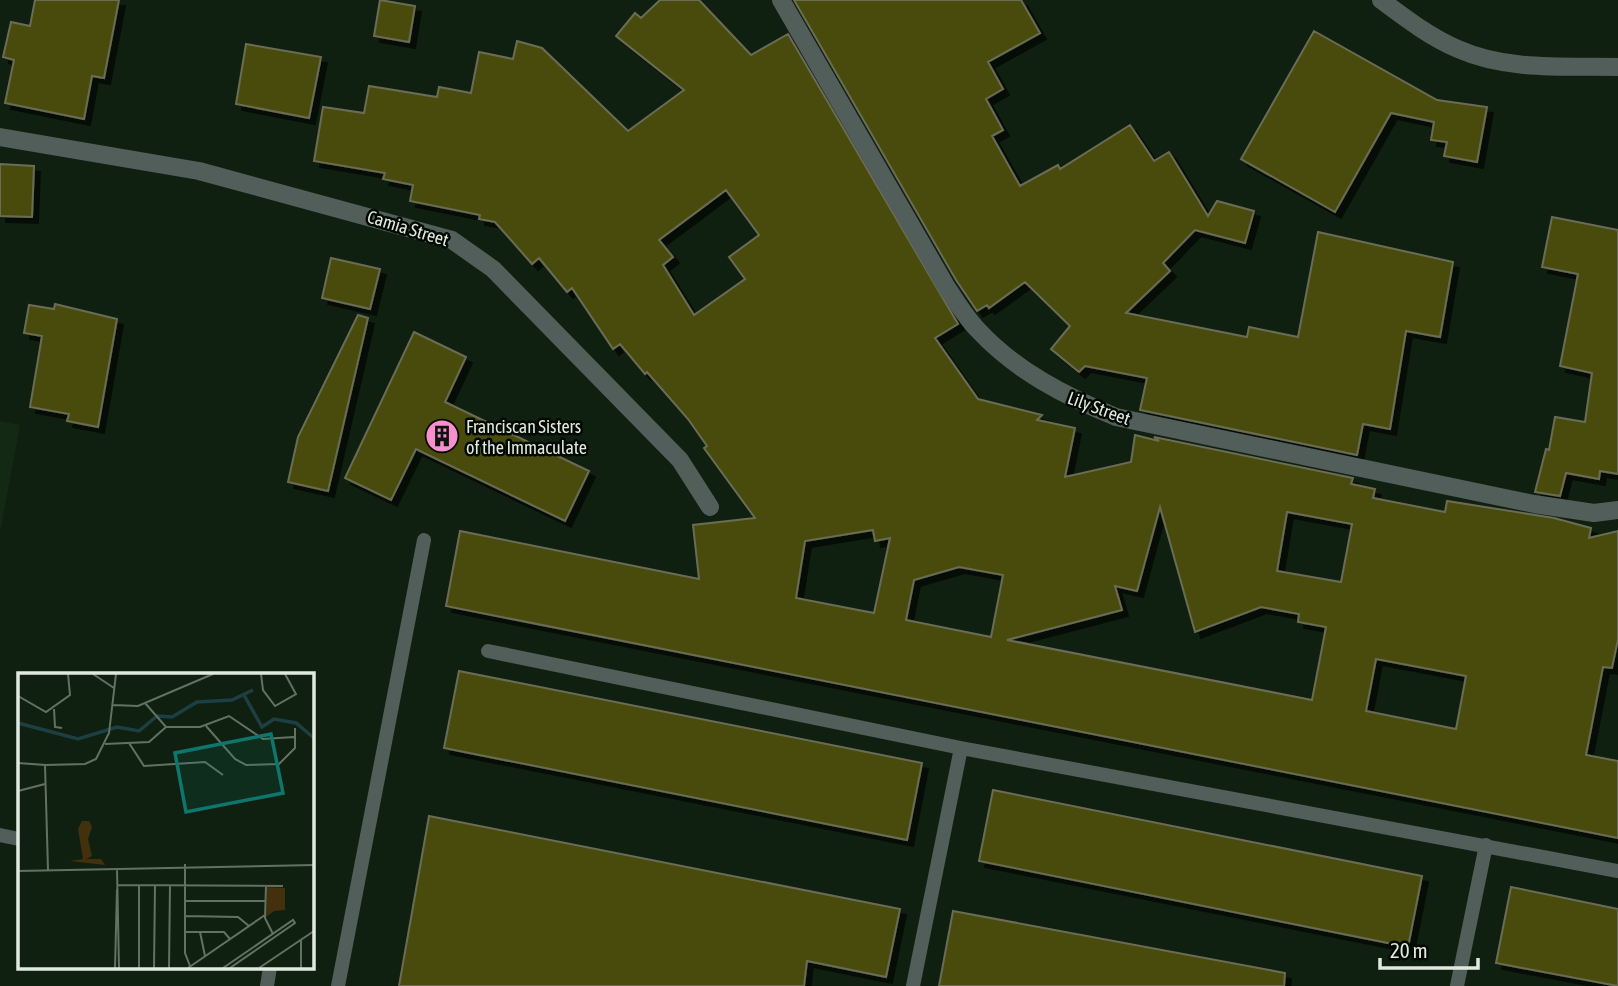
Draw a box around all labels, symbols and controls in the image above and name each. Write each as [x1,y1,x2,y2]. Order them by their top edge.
street label: Camia Street [365,206,451,250]
street label: Lily Street [1065,387,1133,429]
place label: Franciscan Sisters of the Immaculate [466,416,587,458]
building icon: Franciscan Sisters of the Immaculate [423,417,461,455]
inset map [18,673,313,968]
scale bar [1380,926,1478,970]
text: 20 m [1390,938,1428,962]

